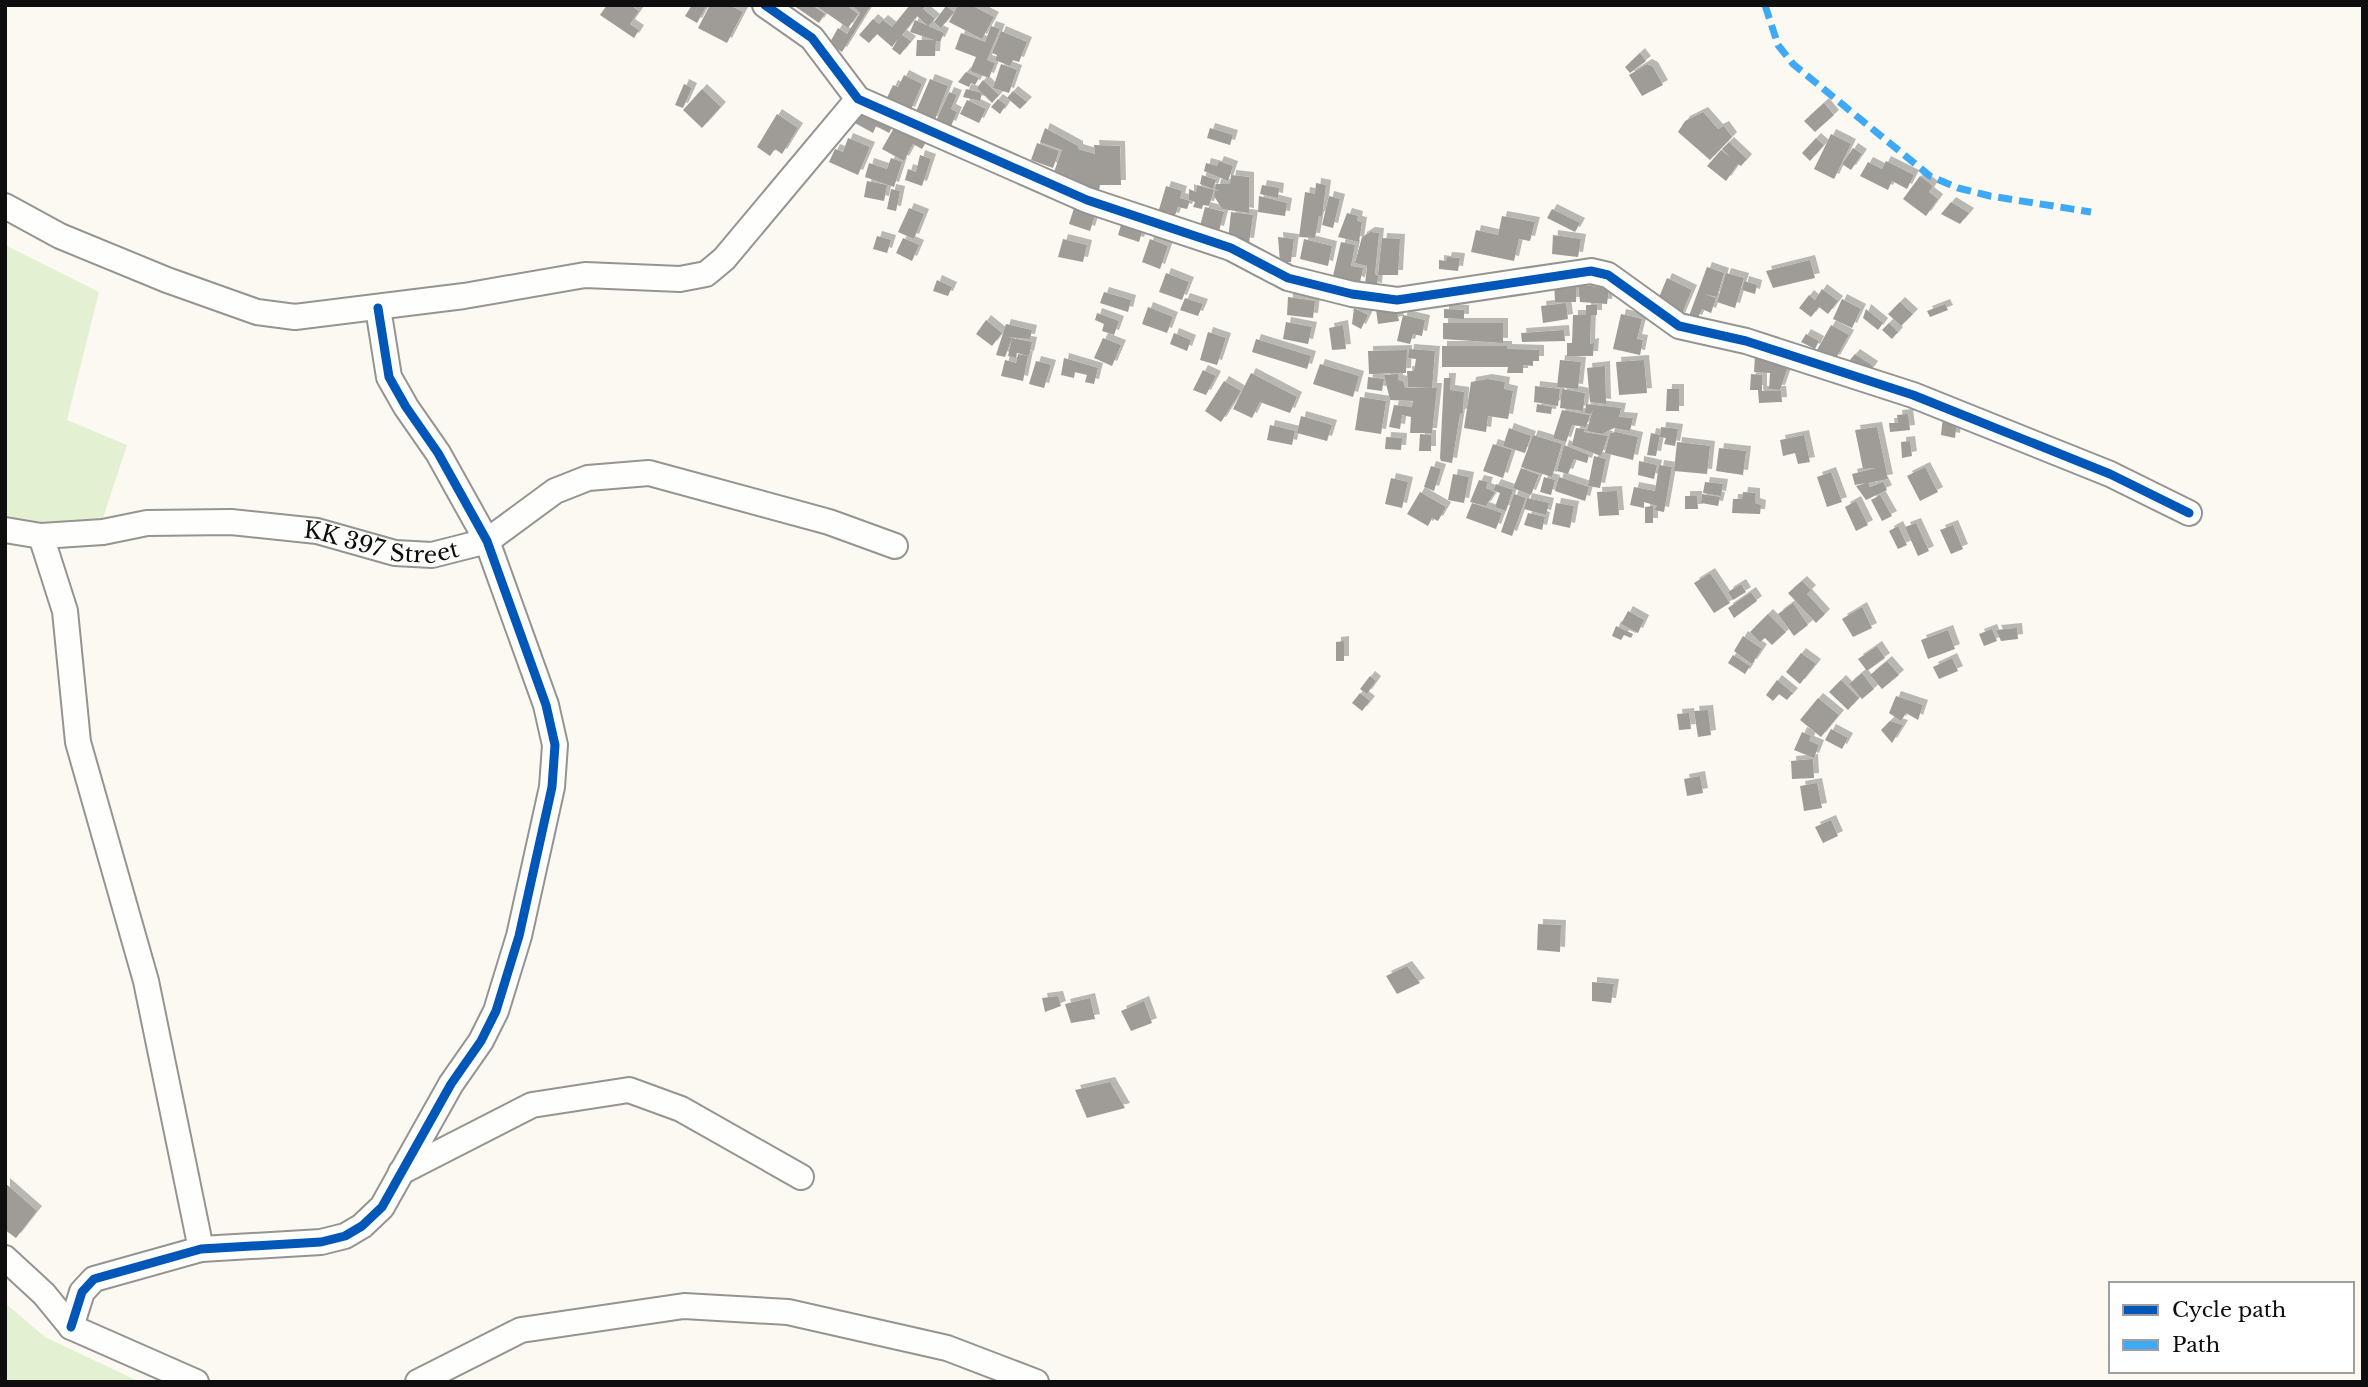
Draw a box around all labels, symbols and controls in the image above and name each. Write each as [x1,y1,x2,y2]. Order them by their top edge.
street label: KK 397 Street [302,516,462,569]
legend [2109,1282,2354,1373]
text: Cycle path [2172,1297,2286,1323]
text: Path [2172,1332,2220,1358]

